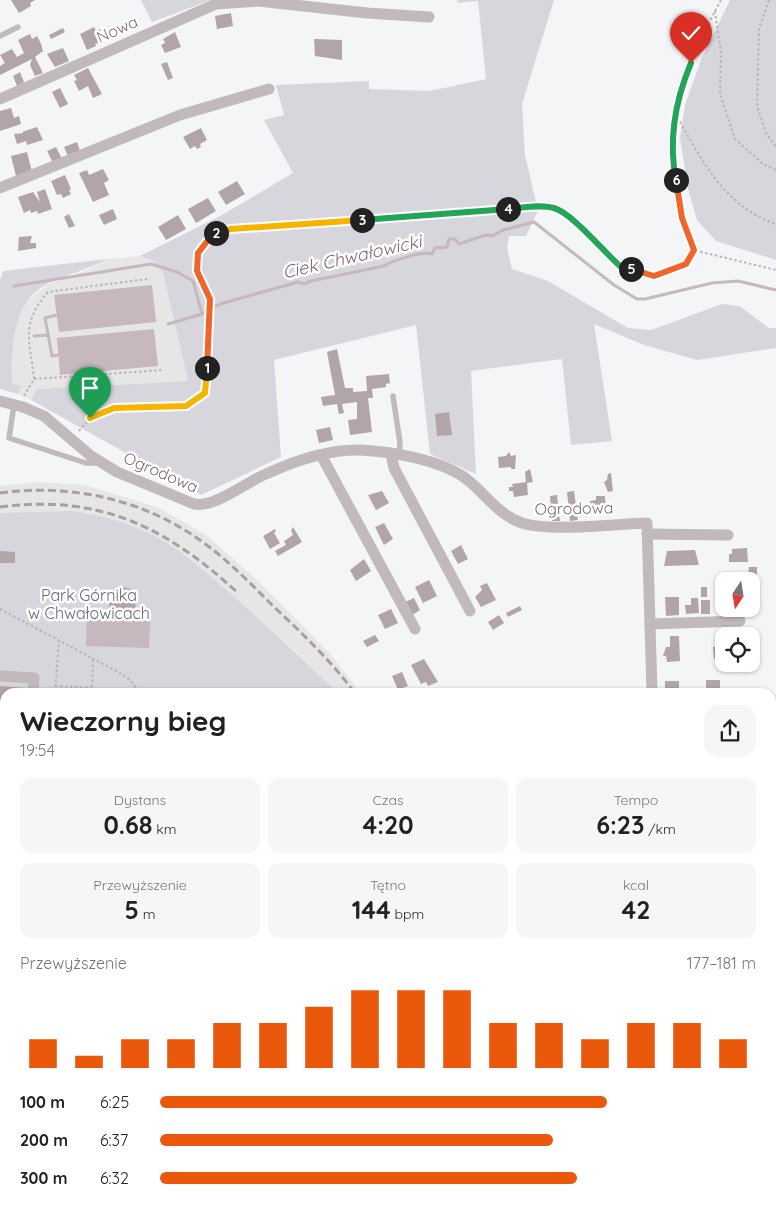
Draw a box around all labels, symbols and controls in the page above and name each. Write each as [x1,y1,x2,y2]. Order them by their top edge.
street label: Nowa [93,11,141,47]
pin [670,12,712,63]
icon: check [677,19,705,47]
pin: 6 [664,168,688,192]
text: 6 [673,171,680,189]
pin: 4 [496,196,520,222]
text: 4 [504,200,513,218]
pin: 3 [350,208,374,232]
text: 3 [359,211,366,229]
pin: 2 [204,220,228,246]
text: 2 [213,224,220,242]
water label: Ciek Chwałowicki [280,229,426,284]
pin: 5 [618,256,644,282]
text: 5 [627,260,636,278]
pin: 1 [194,356,220,380]
text: 1 [205,359,210,377]
pin [69,367,111,418]
icon: arrive [76,374,104,402]
street label: Ogrodowa [121,447,201,497]
street label: Ogrodowa [534,497,614,519]
north arrow [715,572,760,618]
map controls [715,572,760,672]
park label: Park Górnika w Chwałowicach [28,585,150,623]
button: locate [715,627,760,672]
text: Wieczorny bieg [20,703,226,738]
button: share [704,705,756,757]
text: 19:54 [20,740,55,760]
text: Dystans [114,791,166,809]
text: Czas [373,791,403,809]
text: Tempo [614,791,658,809]
text: 0.68 [103,809,153,840]
text: 4:20 [362,809,414,840]
text: 6:23 [596,809,644,840]
text: km [153,820,177,838]
text: /km [644,820,676,838]
text: Przewyższenie [93,876,187,894]
text: Tętno [370,876,406,894]
text: kcal [623,876,649,894]
text: 5 [125,894,139,925]
text: 144 [352,894,391,925]
text: 42 [622,894,650,925]
text: m [139,905,156,923]
text: bpm [391,905,424,923]
text: Przewyższenie [20,953,127,973]
text: 177–181 m [687,953,756,973]
text: 100 m [20,1092,65,1112]
text: 6:25 [100,1092,129,1112]
text: 200 m [20,1130,68,1150]
text: 6:37 [100,1130,128,1150]
text: 300 m [20,1168,67,1188]
text: 6:32 [100,1168,129,1188]

